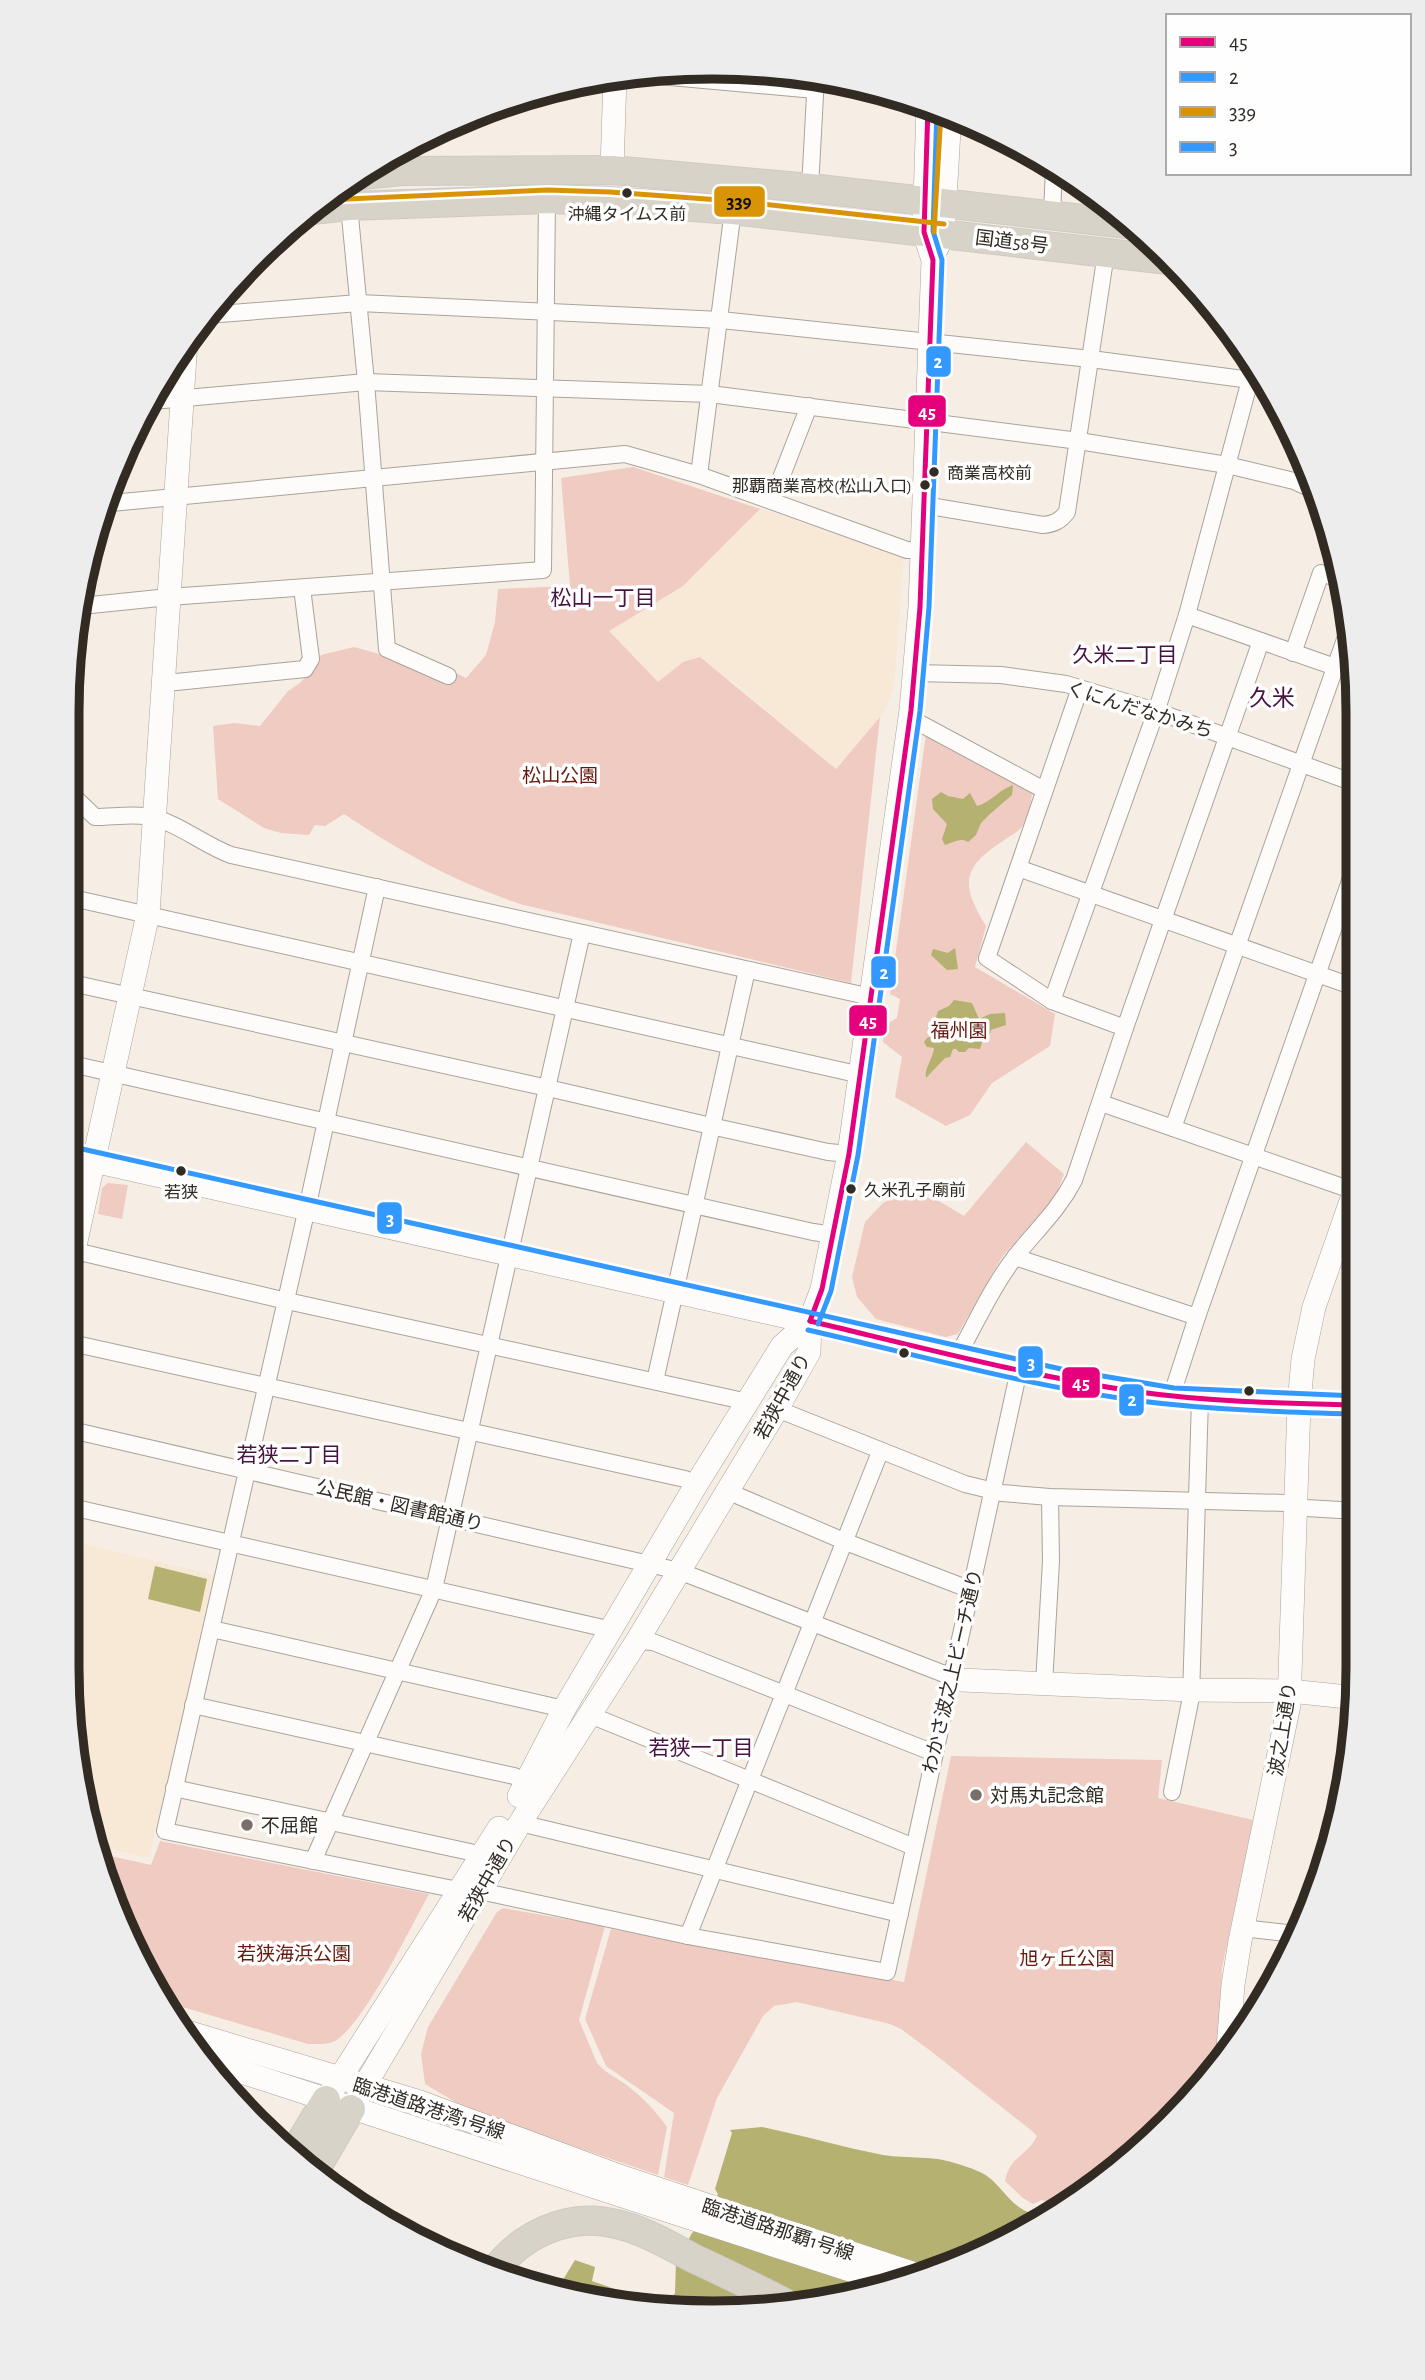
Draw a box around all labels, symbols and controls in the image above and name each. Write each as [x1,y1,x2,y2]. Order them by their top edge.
legend [1166,14,1411,175]
text: 45 [1229,32,1248,53]
text: 2 [1229,67,1239,88]
text: 339 [1229,102,1256,123]
text: 3 [1229,137,1238,158]
line badge: 339 [713,185,766,218]
marker: 沖縄タイムス前 [620,186,634,200]
text: 339 [726,193,752,212]
place label: 沖縄タイムス前 [568,205,686,223]
street label: 国道58号 [974,228,1050,256]
line badge: 2 [925,345,952,378]
text: 2 [934,353,943,372]
line badge: 45 [907,394,947,428]
text: 45 [918,403,936,422]
place label: 商業高校前 [947,464,1032,482]
marker: 商業高校前 [927,465,941,479]
place label: 那覇商業高校(松山入口) [732,478,912,495]
marker: 那覇商業高校(松山入口) [918,478,932,492]
district label: 松山一丁目 [551,587,656,609]
district label: 久米二丁目 [1073,644,1178,666]
street label: くにんだなかみち [1064,678,1215,742]
district label: 久米 [1249,686,1295,711]
park label: 松山公園 [522,765,598,786]
line badge: 2 [870,955,897,989]
text: 2 [880,964,889,983]
line badge: 45 [848,1004,888,1037]
text: 45 [859,1012,877,1031]
park label: 福州園 [930,1021,988,1041]
marker: 若狭 [174,1164,188,1178]
place label: 久米孔子廟前 [864,1181,966,1199]
marker: 久米孔子廟前 [844,1182,858,1196]
place label: 若狭 [164,1184,198,1201]
line badge: 3 [376,1201,403,1235]
text: 3 [386,1210,394,1229]
line badge: 3 [1017,1345,1044,1379]
unlabelled marker [897,1346,911,1360]
street label: 若狭中通り [751,1350,815,1443]
text: 3 [1027,1354,1035,1373]
line badge: 45 [1061,1366,1101,1399]
text: 45 [1072,1374,1090,1393]
line badge: 2 [1118,1383,1145,1417]
unlabelled marker [1242,1384,1256,1398]
text: 2 [1128,1391,1137,1410]
district label: 若狭二丁目 [237,1444,342,1466]
street label: 公民館・図書館通り [314,1477,485,1535]
street label: わかさ波之上ビーチ通り [920,1567,986,1775]
street label: 波之上通り [1266,1681,1300,1778]
district label: 若狭一丁目 [649,1737,754,1759]
place label: 対馬丸記念館 [990,1785,1104,1806]
marker: 対馬丸記念館 [968,1787,984,1803]
place label: 不屈館 [261,1816,318,1836]
marker: 不屈館 [239,1817,255,1833]
street label: 若狭中通り [455,1833,520,1926]
park label: 若狭海浜公園 [237,1944,351,1964]
park label: 旭ヶ丘公園 [1019,1949,1115,1969]
street label: 臨港道路港湾1号線 [350,2074,507,2143]
street label: 臨港道路那覇1号線 [699,2195,856,2264]

